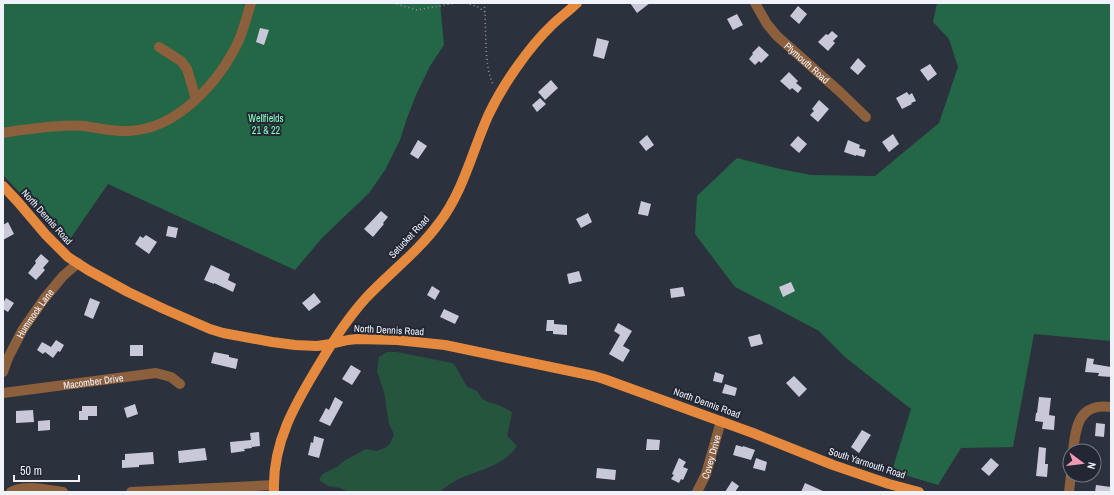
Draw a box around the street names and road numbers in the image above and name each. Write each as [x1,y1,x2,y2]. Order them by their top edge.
street label: Plymouth Road [782,39,832,86]
street label: North Dennis Road [19,187,75,247]
street label: Setucket Road [386,213,432,261]
street label: Hummock Lane [13,286,57,340]
street label: North Dennis Road [354,322,424,338]
street label: Macomber Drive [62,371,125,392]
street label: North Dennis Road [672,385,742,421]
street label: Covey Drive [698,433,723,481]
street label: South Yarmouth Road [827,444,907,482]

